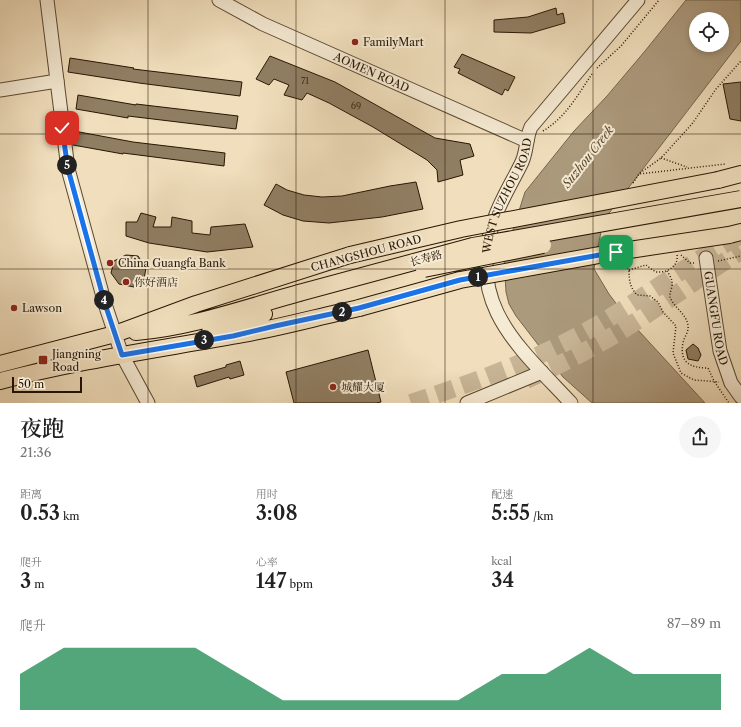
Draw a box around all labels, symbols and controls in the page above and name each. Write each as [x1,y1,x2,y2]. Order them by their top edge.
map controls [689,12,729,52]
button: locate [689,12,729,52]
place label: FamilyMart [363,35,424,49]
marker: FamilyMart [350,37,360,47]
street label: AOMEN ROAD [331,49,412,95]
house number: 71 [301,75,309,86]
house number: 69 [351,100,361,111]
pin [45,111,79,145]
icon: check [51,117,73,139]
water label: Suzhou Creek [558,122,617,191]
street label: WEST SUZHOU ROAD [479,137,535,255]
pin: 5 [57,155,77,175]
text: 5 [64,158,70,172]
street label: CHANGSHOU ROAD [309,231,423,275]
pin [599,235,633,269]
icon: arrive [605,241,627,263]
street label: 长寿路 [408,247,444,269]
place label: China Guangfa Bank [118,256,226,270]
marker: China Guangfa Bank [105,258,115,268]
pin: 1 [468,267,488,287]
text: 1 [476,270,480,284]
street label: GUANGFU ROAD [701,270,731,367]
place label: 你好酒店 [134,275,178,289]
marker: 你好酒店 [121,277,131,287]
pin: 4 [94,290,114,310]
text: 4 [101,293,107,307]
place label: Lawson [22,301,62,315]
pin: 2 [332,302,352,322]
marker: Lawson [9,303,19,313]
text: 2 [339,305,345,319]
pin: 3 [194,330,214,350]
text: 3 [201,333,207,347]
place label: Jiangning Road [50,347,101,374]
marker: Jiangning Road [37,354,49,366]
scale bar [12,375,82,394]
text: 50 m [18,377,44,391]
place label: 城耀大厦 [341,380,385,394]
marker: 城耀大厦 [328,382,338,392]
text: 夜跑 [20,415,64,442]
button: share [679,416,721,458]
text: 21:36 [20,444,51,460]
text: 距离 [20,487,42,501]
text: 用时 [256,487,278,501]
text: 配速 [491,487,513,501]
text: 0.53 [20,501,60,525]
text: 3:08 [256,501,298,525]
text: 5:55 [491,501,530,525]
text: km [60,509,80,523]
text: /km [530,509,554,523]
text: kcal [491,554,512,568]
text: 爬升 [20,555,42,569]
text: 心率 [256,555,278,569]
text: 34 [491,568,514,592]
text: 3 [20,569,31,593]
text: 147 [256,569,286,593]
text: m [31,577,44,591]
text: bpm [286,577,313,591]
text: 87–89 m [667,615,721,631]
text: 爬升 [20,617,46,633]

